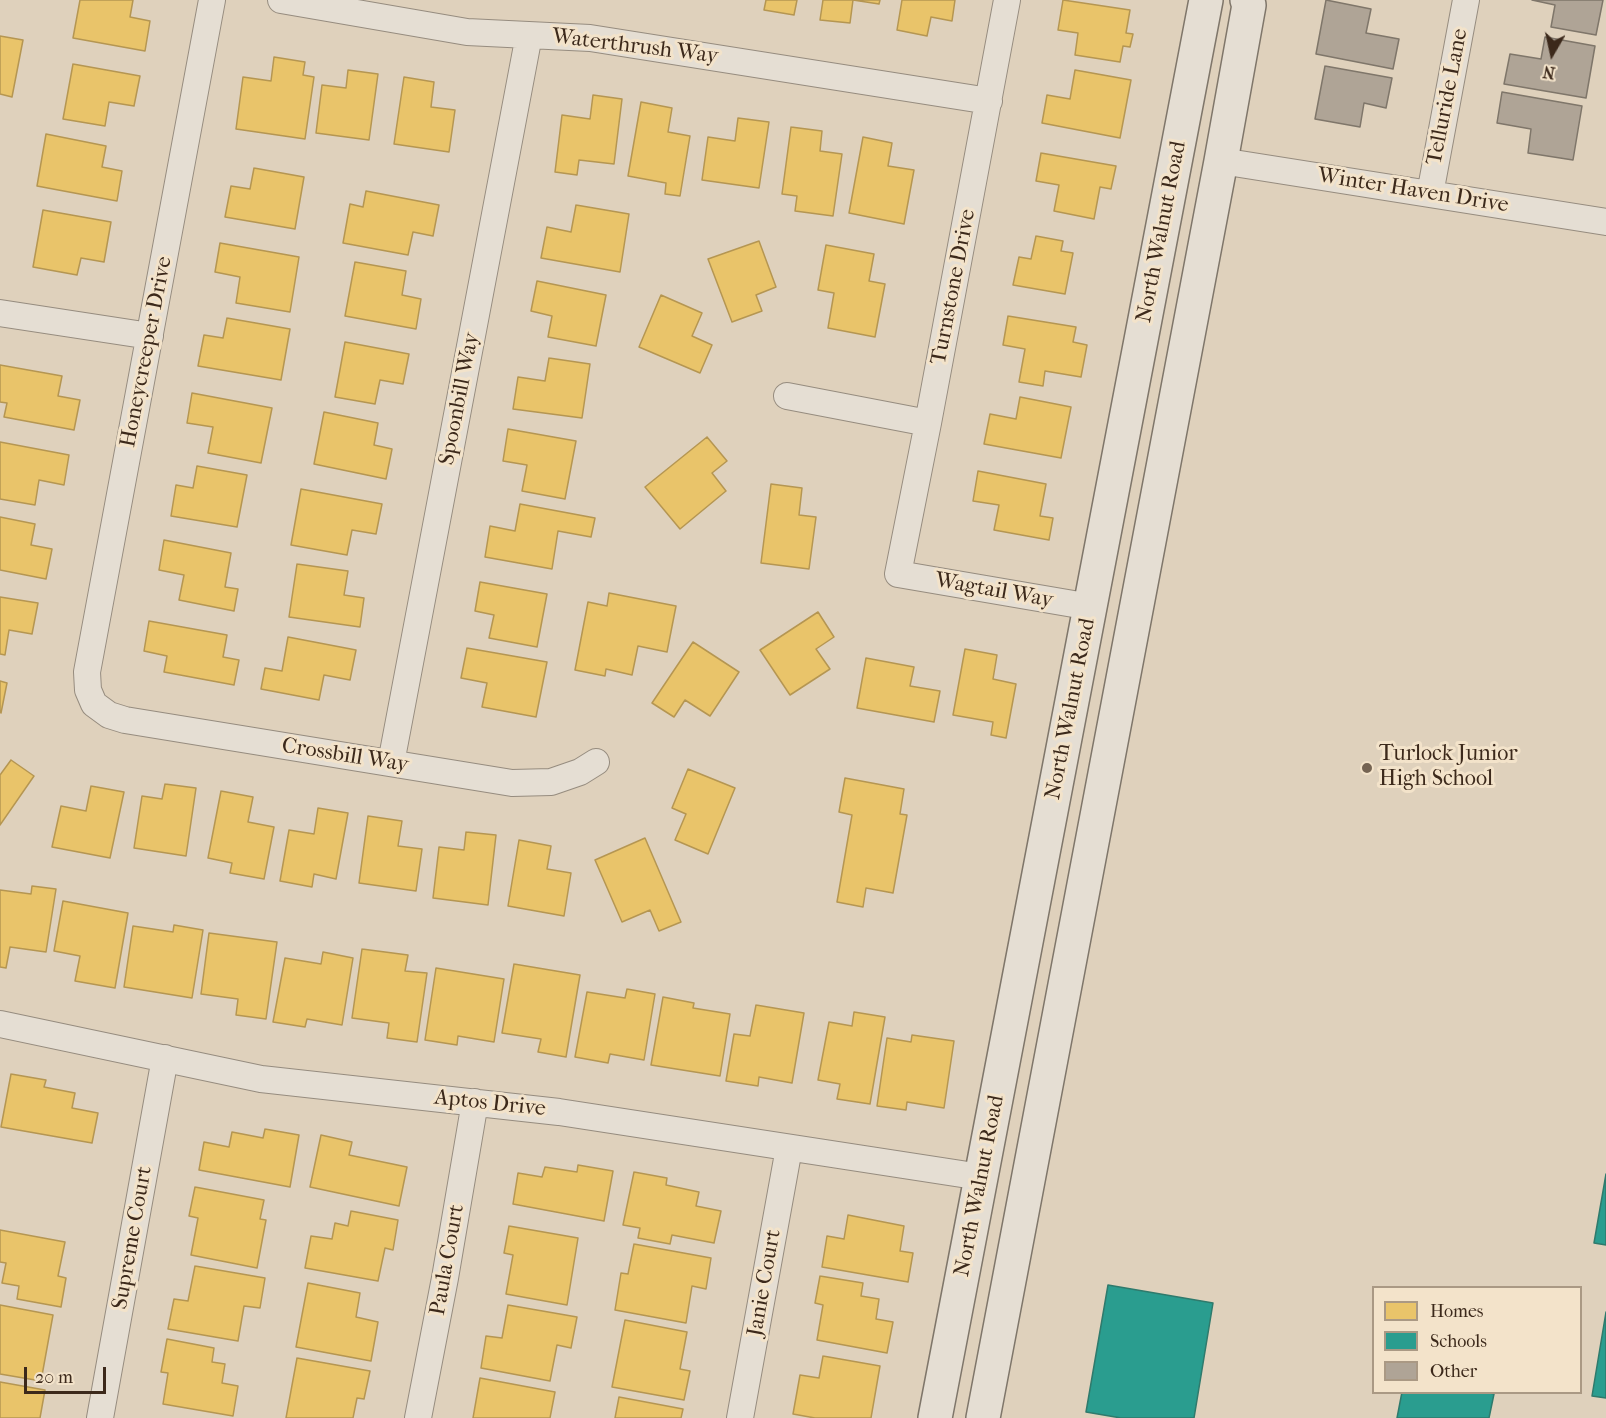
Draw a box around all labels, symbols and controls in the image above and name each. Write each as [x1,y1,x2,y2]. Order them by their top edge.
street label: Waterthrush Way [550,24,720,70]
north arrow [1522,24,1582,84]
street label: Telluride Lane [1422,26,1474,168]
text: N [1542,62,1557,83]
street label: North Walnut Road [1131,139,1193,325]
street label: Winter Haven Drive [1315,163,1511,219]
street label: Turnstone Drive [926,207,982,367]
street label: Honeycreeper Drive [116,254,178,450]
street label: Spoonbill Way [434,330,486,468]
street label: Wagtail Way [933,568,1055,614]
street label: North Walnut Road [1040,616,1102,802]
street label: Crossbill Way [280,733,410,779]
place label: Turlock Junior High School [1379,742,1518,794]
marker: Turlock Junior High School [1360,761,1374,775]
street label: Aptos Drive [433,1085,547,1123]
street label: North Walnut Road [949,1093,1011,1279]
street label: Supreme Court [107,1164,159,1312]
street label: Paula Court [425,1202,471,1318]
street label: Janie Court [743,1227,787,1339]
legend [1372,1286,1582,1394]
text: Homes [1430,1301,1484,1322]
text: Schools [1430,1331,1487,1352]
scale bar [27,1355,110,1393]
text: Other [1430,1361,1477,1382]
text: 20 m [35,1367,73,1388]

